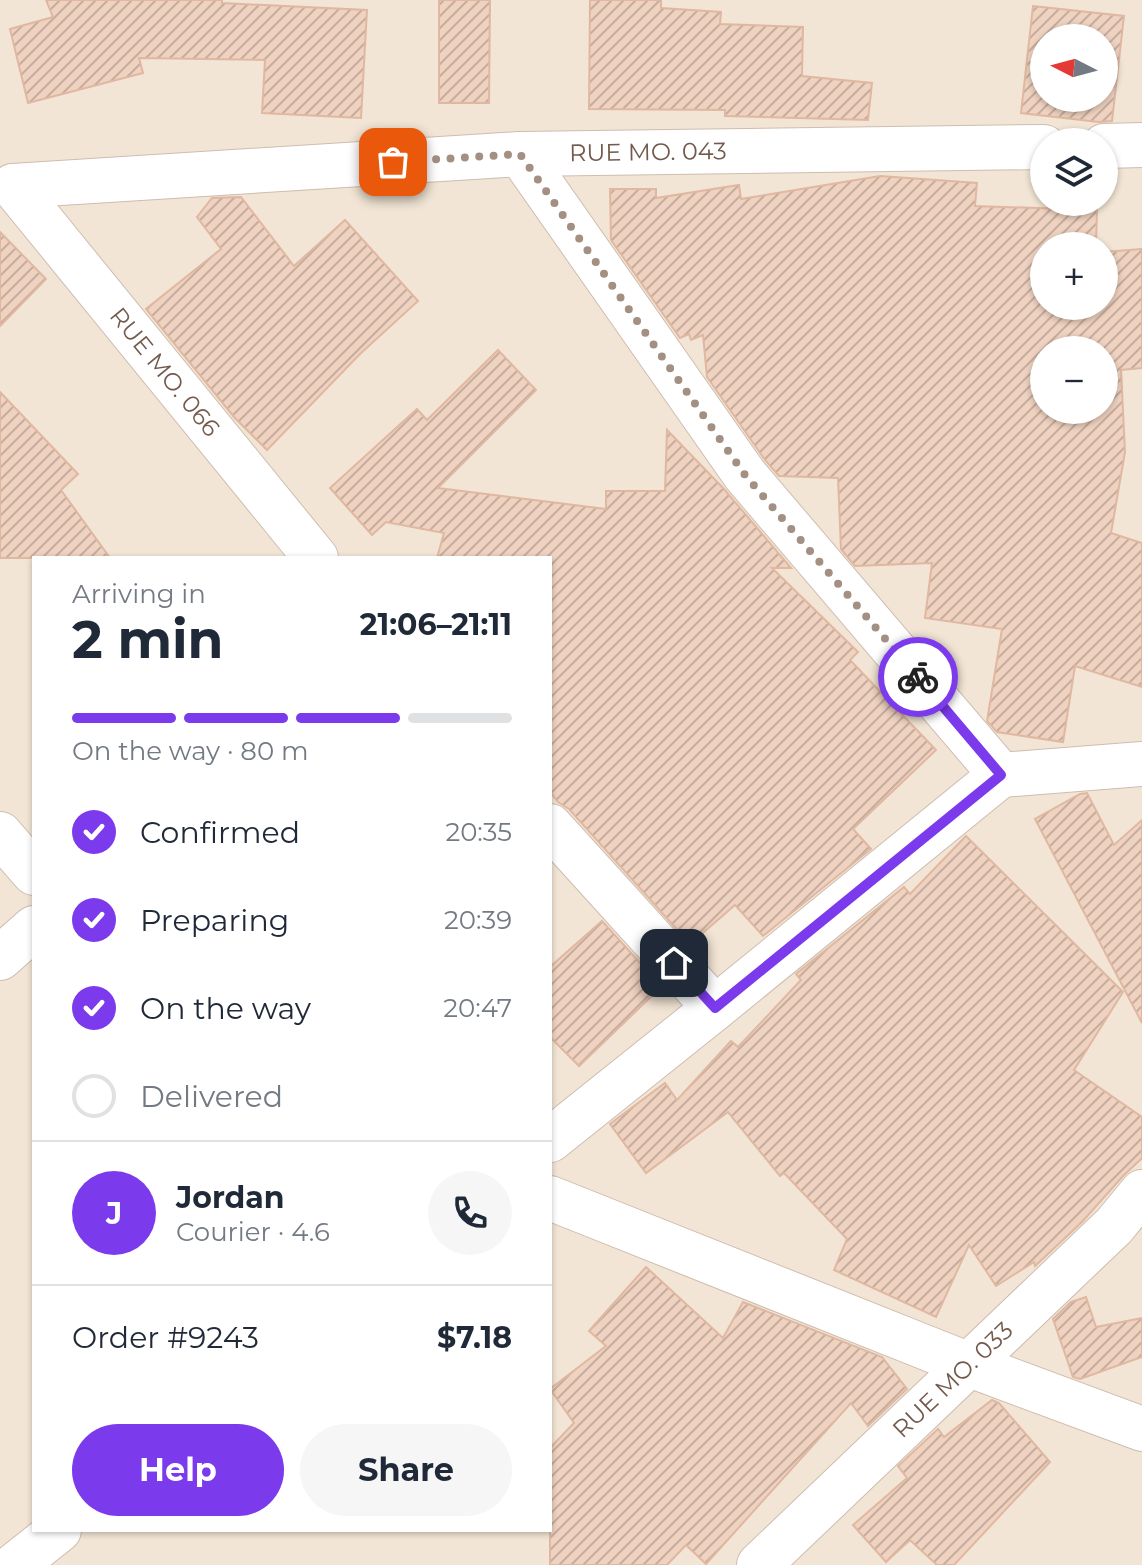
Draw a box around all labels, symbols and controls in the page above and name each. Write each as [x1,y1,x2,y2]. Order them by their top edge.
north arrow [1030,24,1118,112]
map controls [1030,24,1118,424]
pin [359,128,427,196]
button: layers [1030,128,1118,216]
street label: RUE MO. 043 [569,136,727,167]
icon: bag [371,140,415,184]
button: + [1030,232,1118,320]
street label: RUE MO. 066 [104,301,226,442]
button: − [1030,336,1118,424]
text: Arriving in [72,578,206,610]
text: 21:06–21:11 [360,606,512,643]
text: 2 min [72,608,224,671]
courier [878,637,958,717]
icon: bike [896,655,940,699]
text: On the way · 80 m [72,735,309,767]
icon: check [72,810,116,854]
text: Confirmed [140,814,300,851]
text: 20:35 [445,816,512,848]
icon: check [72,898,116,942]
text: Preparing [140,902,289,939]
text: 20:39 [444,904,512,936]
pin [640,929,708,997]
icon: home [652,941,696,985]
icon: check [72,986,116,1030]
text: On the way [140,990,311,1027]
text: 20:47 [443,992,512,1024]
text: Delivered [140,1078,283,1115]
button: phone [428,1171,512,1255]
text: Jordan [176,1179,285,1216]
text: J [106,1195,122,1232]
text: Courier · 4.6 [176,1216,330,1248]
street label: RUE MO. 033 [886,1315,1019,1444]
text: Order #9243 [72,1319,259,1356]
text: $7.18 [437,1319,512,1356]
button: Help [72,1424,284,1516]
button: Share [300,1424,512,1516]

